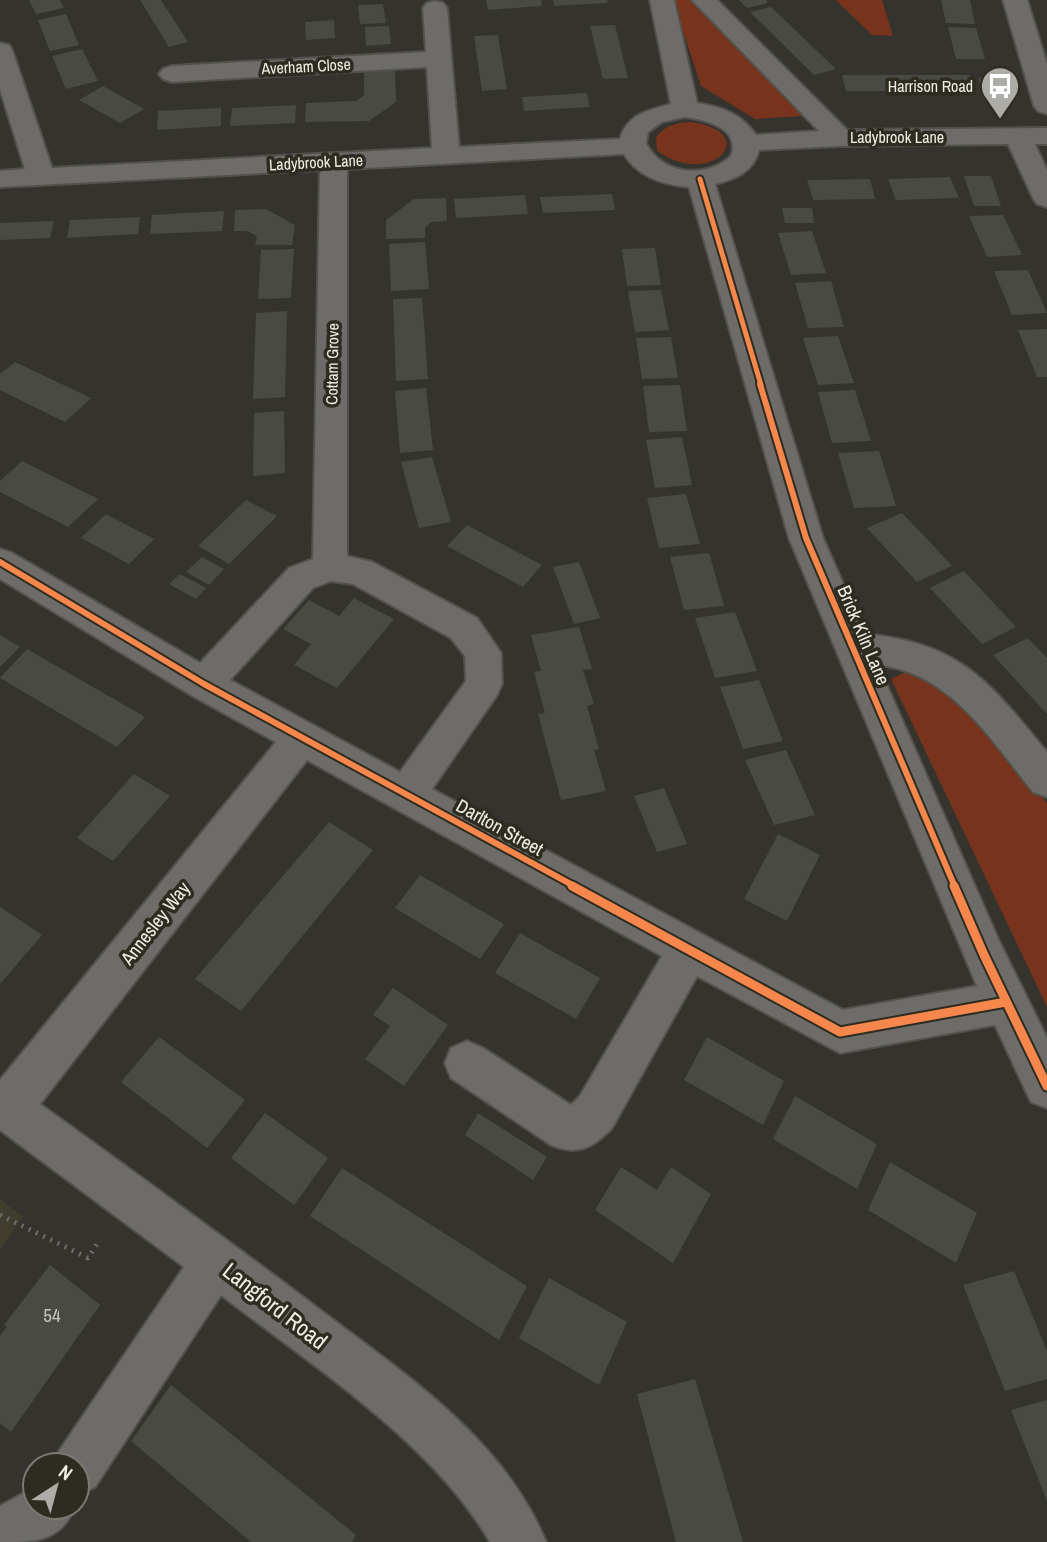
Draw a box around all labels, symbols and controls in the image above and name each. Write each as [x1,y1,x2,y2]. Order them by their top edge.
street label: Averham Close [260,53,351,79]
bus stop icon: Harrison Road [979,65,1021,120]
place label: Harrison Road [888,75,973,97]
street label: Ladybrook Lane [850,126,944,148]
street label: Ladybrook Lane [268,149,364,175]
street label: Cottam Grove [320,323,344,405]
street label: Brick Kiln Lane [831,581,897,689]
street label: Darlton Street [452,792,549,862]
street label: Annesley Way [114,876,196,971]
street label: Langford Road [217,1255,334,1356]
house number: 54 [43,1302,61,1328]
north arrow [21,1451,91,1521]
text: N [54,1458,78,1486]

